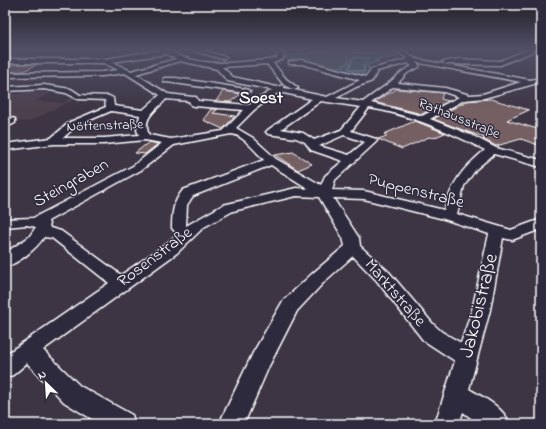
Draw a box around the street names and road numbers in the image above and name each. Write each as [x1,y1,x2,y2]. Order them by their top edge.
street label: Rathausstraße [415,93,504,145]
street label: Nöttenstraße [66,114,144,138]
street label: Steingraben [29,152,114,216]
street label: Puppenstraße [365,167,467,215]
street label: Rosenstraße [112,220,198,294]
street label: Jakobistraße [453,251,507,361]
street label: Marktstraße [358,253,432,333]

